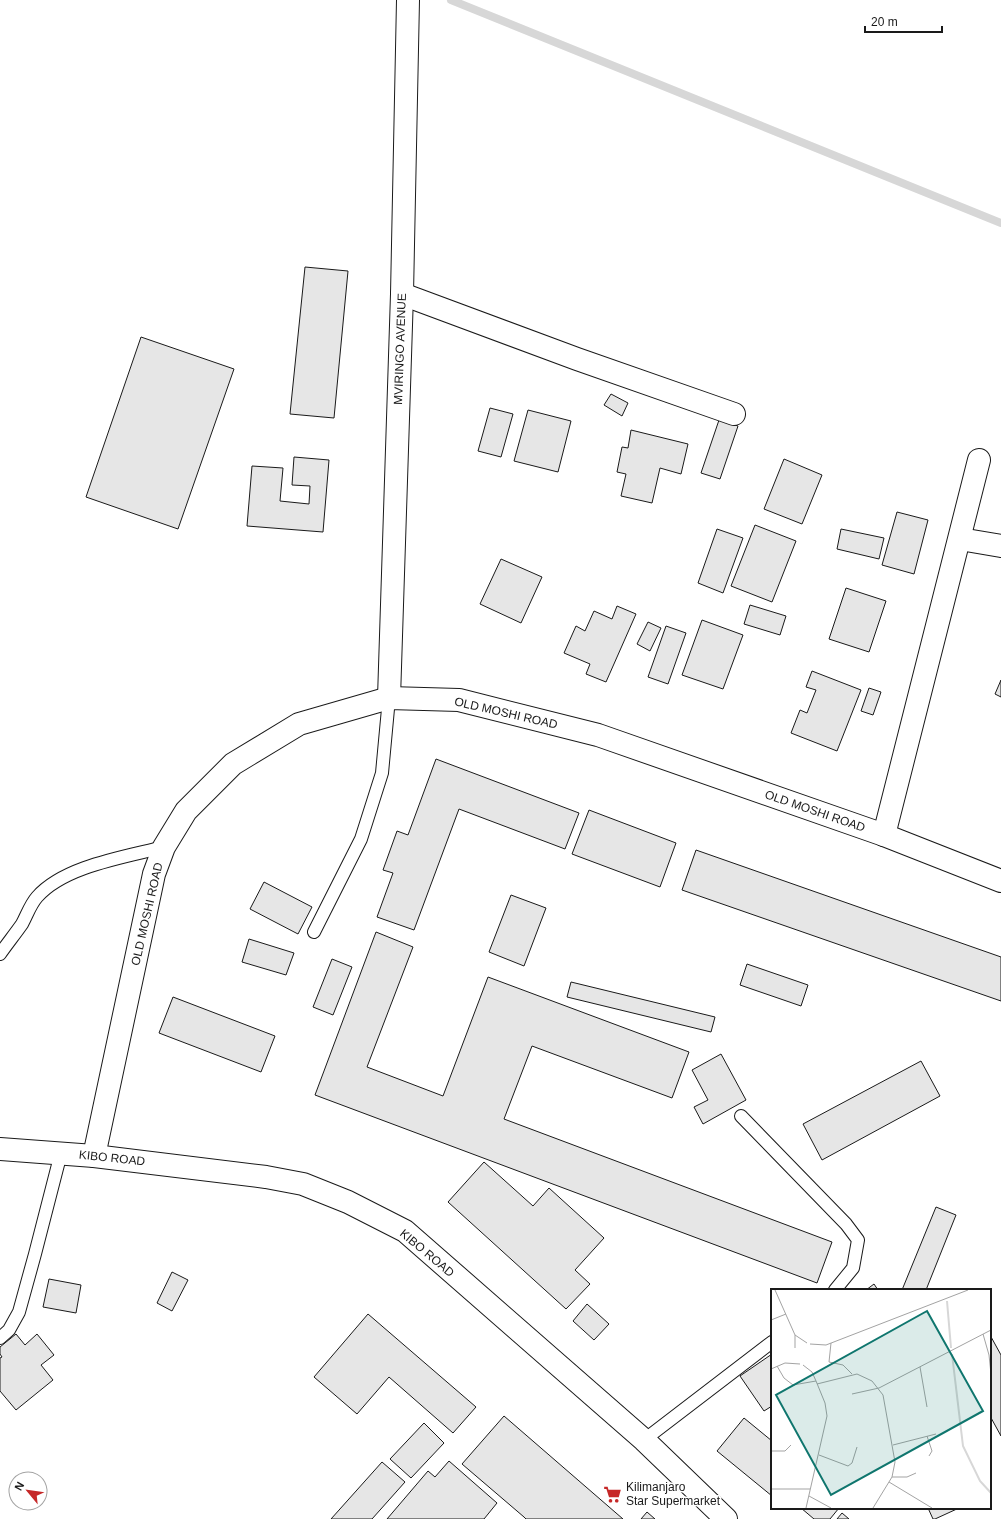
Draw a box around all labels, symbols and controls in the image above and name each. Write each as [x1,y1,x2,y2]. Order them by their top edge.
scale bar [865,8,942,34]
text: 20 m [871,15,898,29]
street label: MVIRINGO AVENUE [391,293,409,405]
street label: OLD MOSHI ROAD [453,694,559,732]
street label: OLD MOSHI ROAD [763,787,867,835]
street label: OLD MOSHI ROAD [128,861,166,967]
street label: KIBO ROAD [78,1148,146,1168]
street label: KIBO ROAD [397,1226,457,1280]
inset map [771,1289,991,1509]
north arrow [8,1471,48,1511]
text: N [12,1480,26,1493]
place label: Kilimanjaro Star Supermarket [626,1480,721,1508]
supermarket icon: Kilimanjaro Star Supermarket [603,1484,623,1504]

